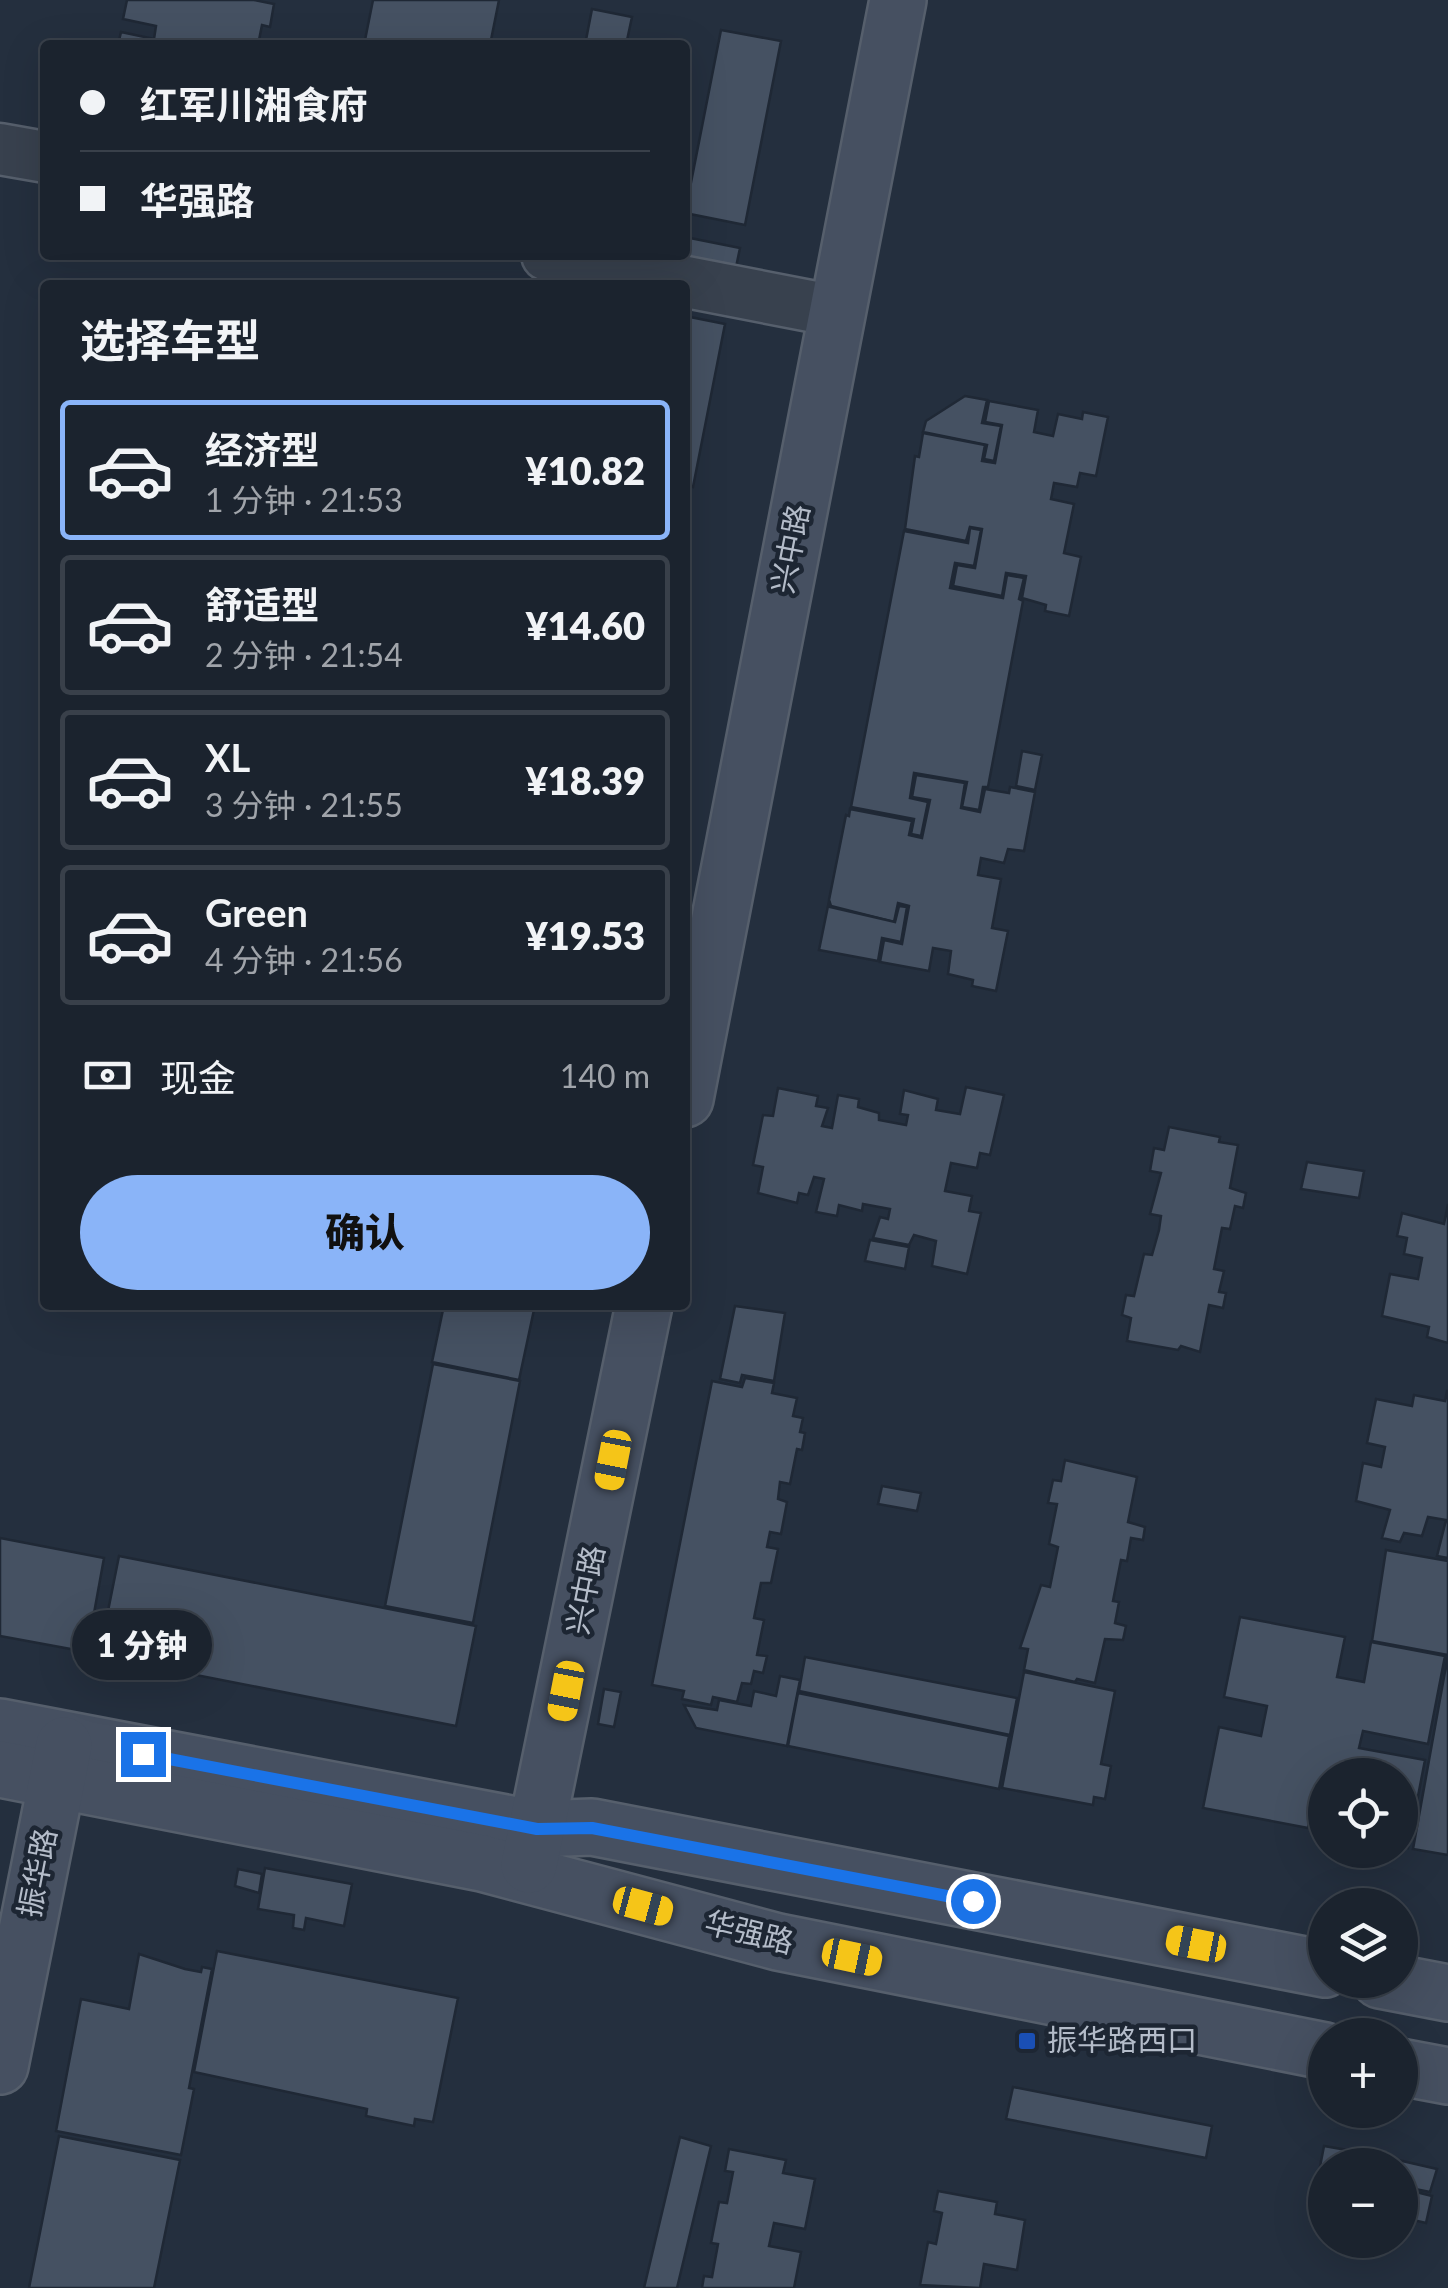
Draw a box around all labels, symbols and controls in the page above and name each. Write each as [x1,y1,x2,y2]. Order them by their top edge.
text: 红军川湘食府 [140,81,368,127]
text: 华强路 [140,177,254,223]
text: 选择车型 [80,313,260,367]
icon: car [85,425,175,515]
text: 经济型 [205,426,319,472]
text: ¥10.82 [526,447,645,493]
text: 1 分钟 · 21:53 [205,480,403,519]
street label: 兴中路 [763,501,815,596]
icon: car [85,580,175,670]
text: 舒适型 [205,581,319,627]
text: ¥14.60 [526,602,645,648]
text: 2 分钟 · 21:54 [205,635,403,674]
text: XL [205,734,250,780]
icon: car [85,735,175,825]
text: ¥18.39 [526,757,645,803]
text: 3 分钟 · 21:55 [205,785,403,824]
text: Green [205,889,308,935]
icon: car [85,890,175,980]
text: ¥19.53 [526,912,645,958]
text: 4 分钟 · 21:56 [205,940,403,979]
icon: cash [80,1048,135,1103]
text: 现金 [160,1054,236,1100]
text: 140 m [560,1056,650,1095]
button: 确认 [80,1175,650,1290]
car [593,1428,633,1492]
street label: 兴中路 [558,1542,610,1637]
callout: 1 分钟 [73,1609,213,1679]
text: 1 分钟 [97,1625,187,1664]
car [546,1659,586,1723]
route end [121,1732,166,1777]
map controls [1308,1758,1418,2258]
button: locate [1308,1758,1418,1868]
street label: 振华路 [10,1825,62,1920]
route start [951,1879,996,1924]
car [610,1884,676,1928]
button: layers [1308,1888,1418,1998]
street label: 华强路 [701,1903,798,1959]
car [1164,1924,1228,1964]
car [820,1936,884,1978]
button: + [1308,2018,1418,2128]
place label: 振华路西口 [1047,2021,1197,2057]
marker: 振华路西口 [1016,2030,1038,2052]
button: − [1308,2148,1418,2258]

